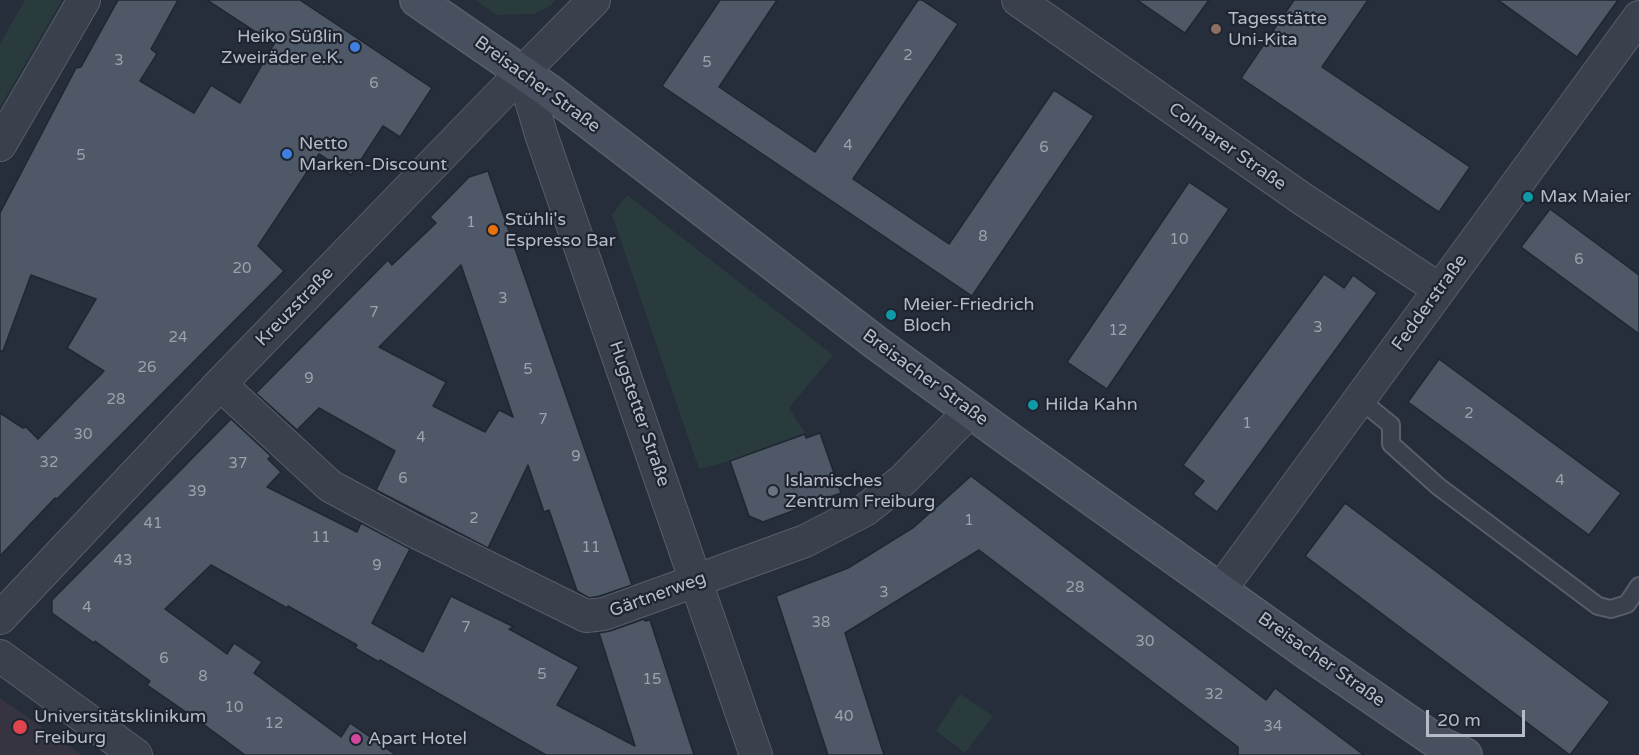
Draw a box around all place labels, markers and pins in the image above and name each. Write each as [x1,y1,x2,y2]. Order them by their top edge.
place label: Tagesstätte Uni-Kita [1228,8,1327,50]
marker: Tagesstätte Uni-Kita [1209,22,1223,36]
place label: Heiko Süßlin Zweiräder e.K. [221,26,343,68]
marker: Heiko Süßlin Zweiräder e.K. [348,40,362,54]
place label: Netto Marken-Discount [299,133,447,176]
marker: Netto Marken-Discount [280,147,294,161]
place label: Max Maier [1540,186,1631,208]
marker: Max Maier [1521,190,1535,204]
place label: Stühli's Espresso Bar [505,209,616,252]
marker: Stühli's Espresso Bar [486,223,500,237]
place label: Meier-Friedrich Bloch [903,294,1035,336]
marker: Meier-Friedrich Bloch [884,308,898,322]
place label: Hilda Kahn [1045,394,1138,416]
marker: Hilda Kahn [1026,398,1040,412]
place label: Islamisches Zentrum Freiburg [785,470,935,512]
marker: Islamisches Zentrum Freiburg [766,484,780,498]
place label: Universitätsklinikum Freiburg [34,706,206,748]
marker: Universitätsklinikum Freiburg [11,718,29,736]
place label: Apart Hotel [368,728,467,750]
marker: Apart Hotel [349,732,363,746]

